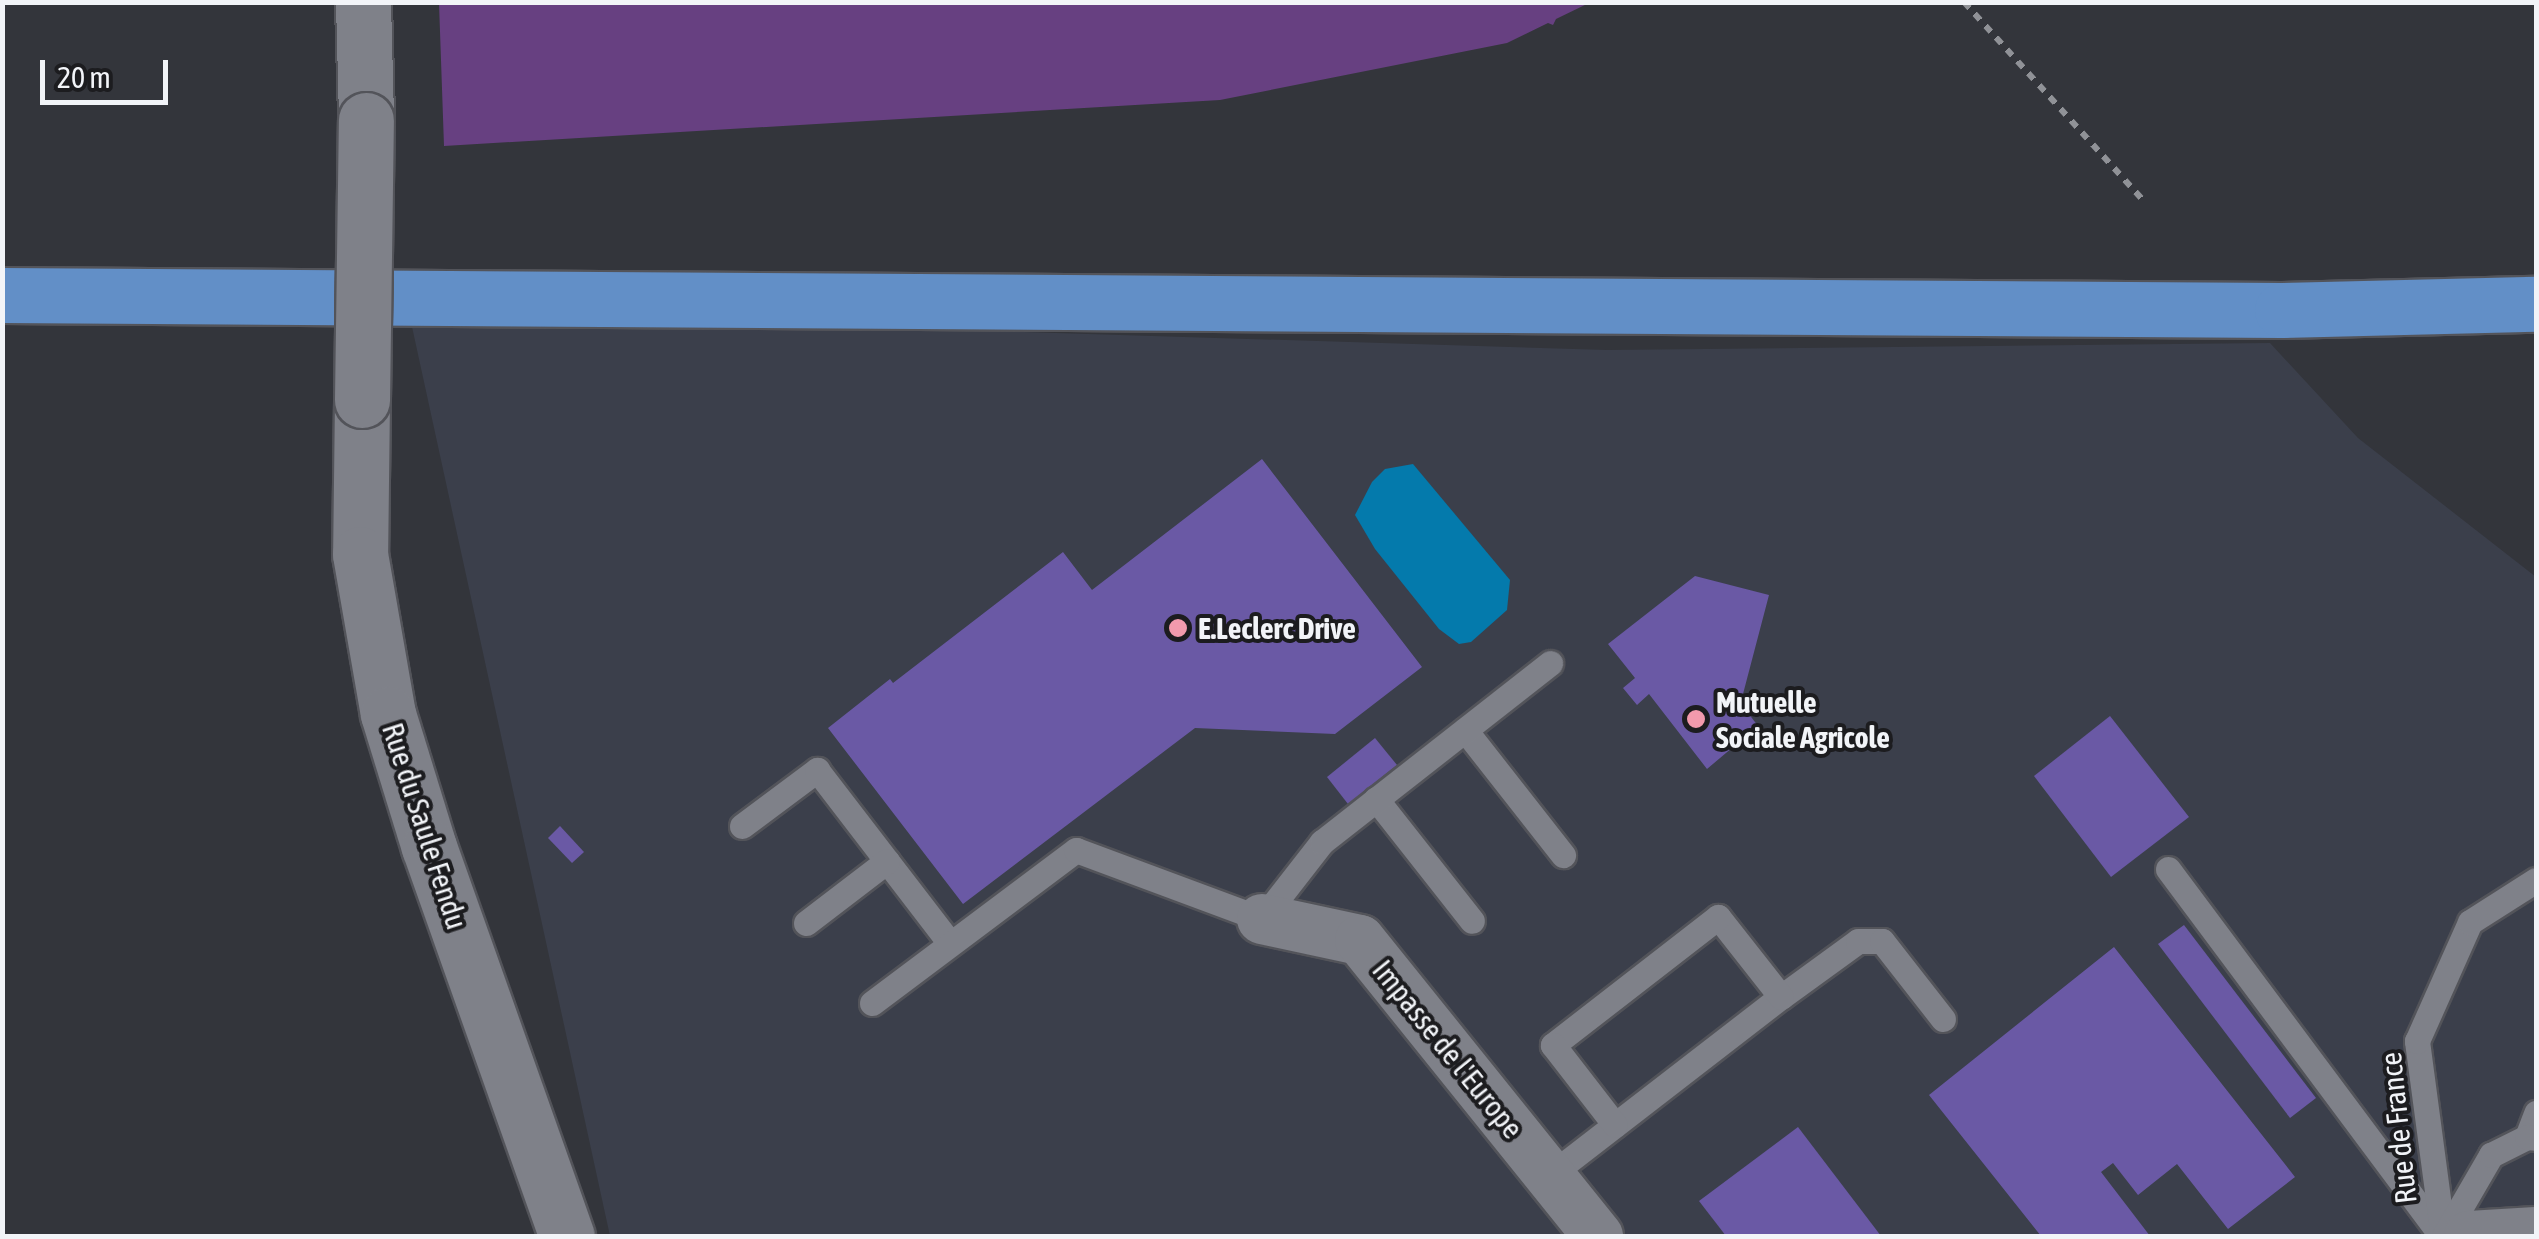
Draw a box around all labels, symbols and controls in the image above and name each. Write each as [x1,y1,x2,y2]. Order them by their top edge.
scale bar [45,40,172,102]
text: 20 m [57,60,111,94]
place label: E.Leclerc Drive [1198,610,1356,646]
marker: E.Leclerc Drive [1167,617,1189,639]
place label: Mutuelle Sociale Agricole [1716,684,1890,754]
marker: Mutuelle Sociale Agricole [1685,708,1707,730]
street label: Rue du Saule Fendu [375,718,475,934]
street label: Impasse de l'Europe [1365,952,1531,1146]
street label: Rue de France [2372,1050,2424,1206]

